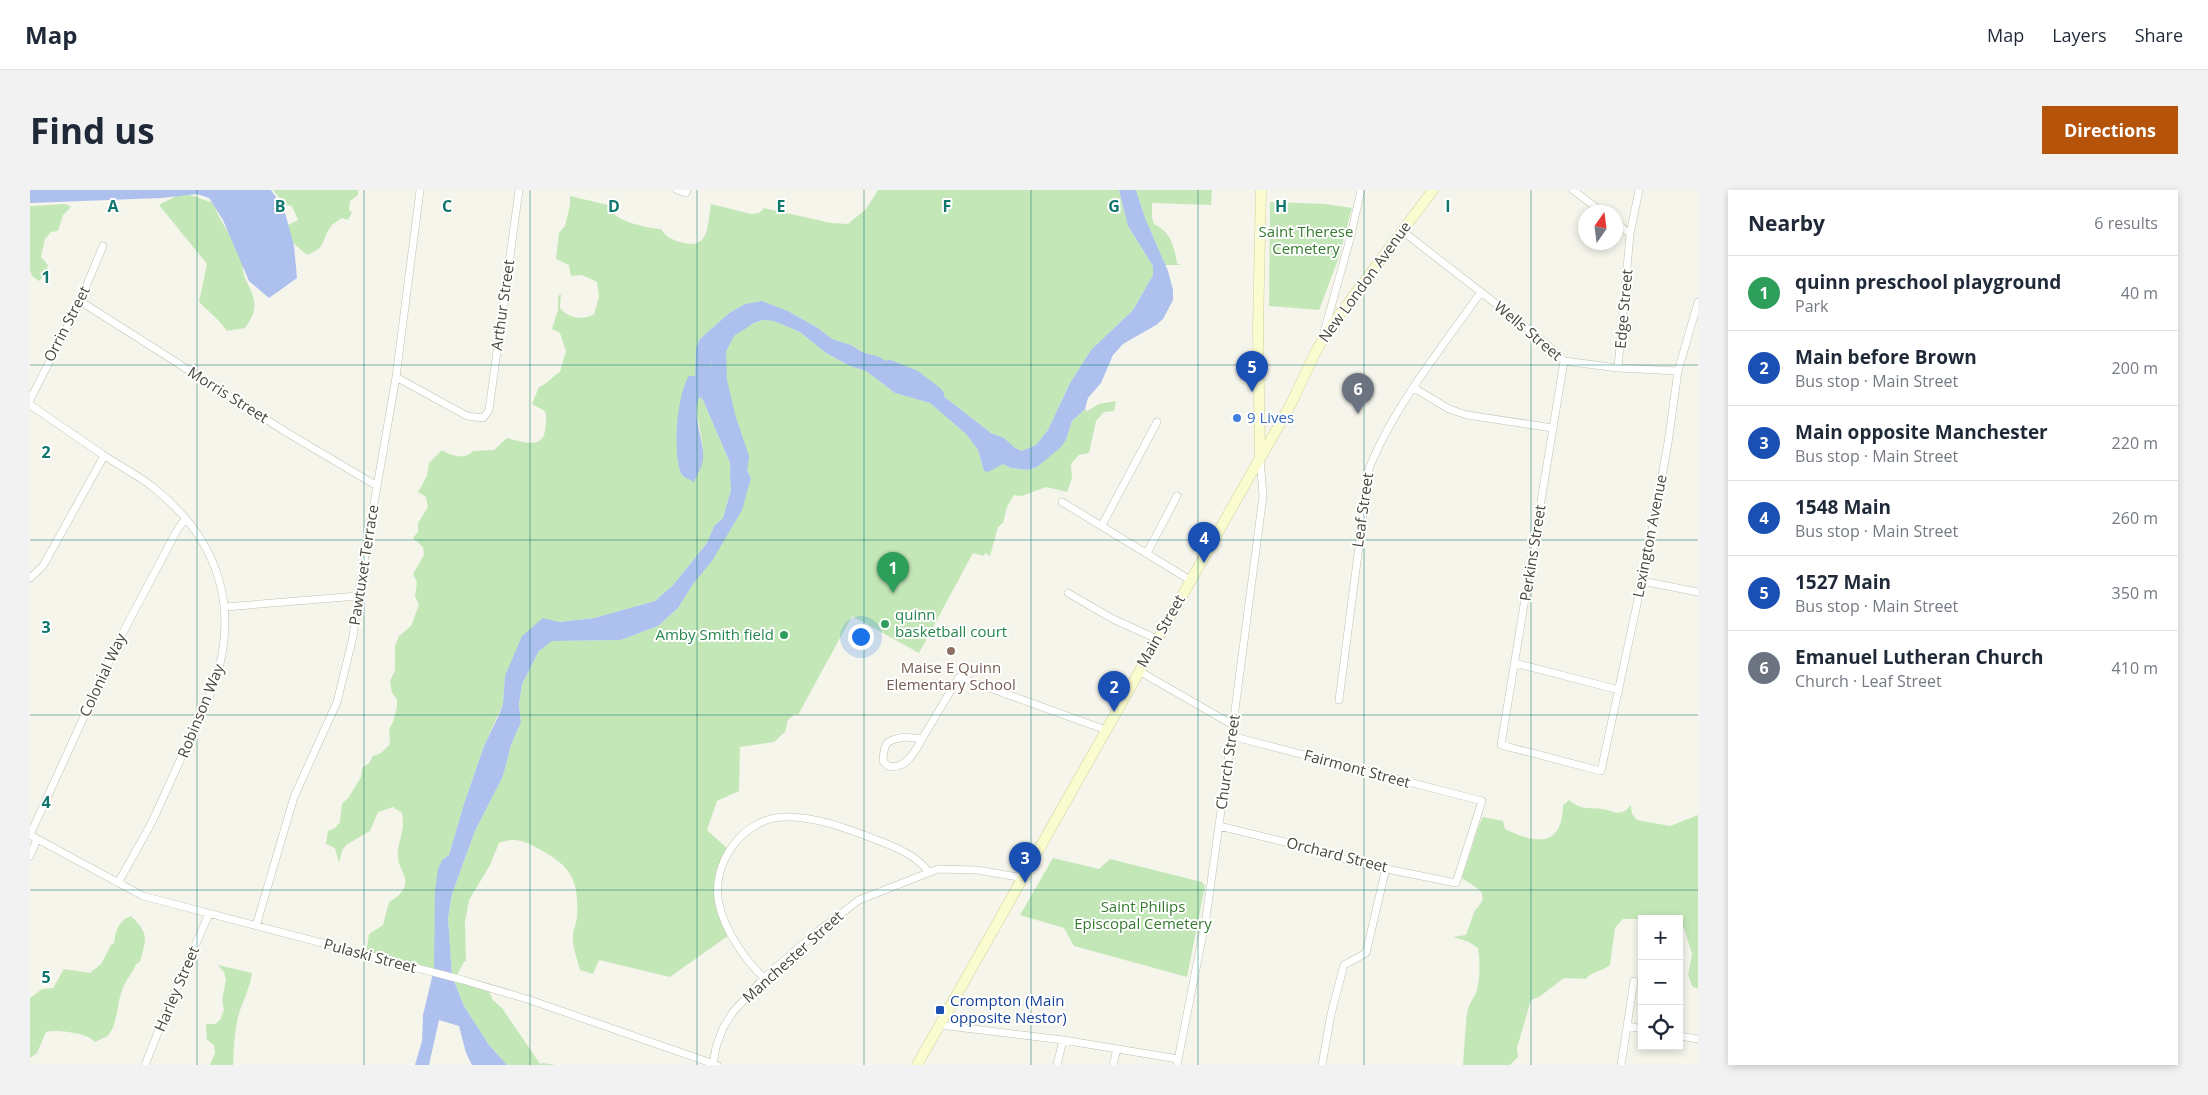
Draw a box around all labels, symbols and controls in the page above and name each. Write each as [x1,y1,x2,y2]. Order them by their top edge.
text: Map [25,18,77,51]
text: Map [1987,23,2024,47]
text: Layers [2052,23,2107,47]
text: Share [2135,23,2183,47]
button: Directions [2042,106,2178,154]
text: Find us [30,107,155,154]
text: A [107,195,119,217]
text: B [275,195,285,217]
text: C [442,195,452,217]
text: D [608,195,620,217]
text: E [777,195,786,217]
text: F [943,195,951,217]
text: G [1108,195,1120,217]
text: H [1275,195,1287,217]
text: I [1445,195,1451,217]
north arrow [1578,205,1623,250]
text: Nearby [1748,209,1825,237]
text: 6 results [2094,212,2158,234]
street label: New London Avenue [1314,217,1415,346]
park label: Saint Therese Cemetery [1259,221,1353,258]
street label: Arthur Street [486,258,518,351]
text: 1 [41,266,51,288]
street label: Edge Street [1610,268,1636,350]
text: quinn preschool playground [1795,269,2061,295]
street label: Orrin Street [38,282,94,365]
text: 1 [1759,282,1769,304]
text: 40 m [2121,282,2158,304]
text: Park [1795,295,1828,317]
street label: Wells Street [1491,296,1567,365]
text: Main before Brown [1795,344,1977,370]
pin: 5 [1236,351,1268,392]
text: 2 [1759,357,1769,379]
text: 200 m [2112,357,2158,379]
street label: Morris Street [184,361,273,427]
text: Bus stop · Main Street [1795,370,1958,392]
pin: 6 [1342,373,1374,414]
place label: 9 Lives [1247,407,1294,427]
marker: 9 Lives [1231,412,1243,424]
text: Main opposite Manchester [1795,419,2048,445]
text: 3 [1759,432,1769,454]
text: 220 m [2112,432,2158,454]
text: 2 [41,441,51,463]
text: Bus stop · Main Street [1795,445,1958,467]
street label: Leaf Street [1347,471,1377,549]
street label: Lexington Avenue [1627,473,1671,599]
text: 1548 Main [1795,494,1891,520]
street label: Pawtuxet Terrace [344,503,382,627]
street label: Perkins Street [1515,503,1550,603]
text: 4 [1759,507,1769,529]
text: 260 m [2112,507,2158,529]
text: Bus stop · Main Street [1795,520,1958,542]
pin: 4 [1188,522,1220,563]
pin: 1 [877,552,909,593]
text: 1527 Main [1795,569,1891,595]
text: 5 [1759,582,1769,604]
text: 350 m [2112,582,2158,604]
street label: Main Street [1131,591,1189,670]
text: Bus stop · Main Street [1795,595,1958,617]
place label: quinn basketball court [895,604,1007,641]
text: 3 [41,616,51,638]
marker: quinn basketball court [879,618,891,630]
place label: Amby Smith field [655,624,774,644]
your location [848,624,874,650]
street label: Colonial Way [74,629,130,720]
marker: Amby Smith field [778,629,790,641]
text: Emanuel Lutheran Church [1795,644,2043,670]
marker: Maise E Quinn Elementary School [945,645,957,657]
place label: Maise E Quinn Elementary School [886,657,1016,694]
text: 6 [1759,657,1769,679]
text: 410 m [2112,657,2158,679]
street label: Robinson Way [172,660,228,760]
text: Church · Leaf Street [1795,670,1942,692]
pin: 2 [1098,671,1130,712]
street label: Church Street [1210,713,1244,811]
street label: Fairmont Street [1302,744,1413,792]
text: 4 [41,791,51,813]
street label: Orchard Street [1285,832,1390,876]
pin: 3 [1009,842,1041,883]
park label: Saint Philips Episcopal Cemetery [1074,896,1212,933]
street label: Manchester Street [738,906,847,1007]
map controls [1638,915,1683,1050]
button: + [1638,915,1683,960]
street label: Pulaski Street [322,933,419,977]
street label: Harley Street [149,943,203,1034]
button: − [1638,960,1683,1005]
text: 5 [41,966,51,988]
place label: Crompton (Main opposite Nestor) [950,990,1067,1027]
marker: Crompton (Main opposite Nestor) [934,1004,946,1016]
button: locate [1638,1005,1683,1050]

